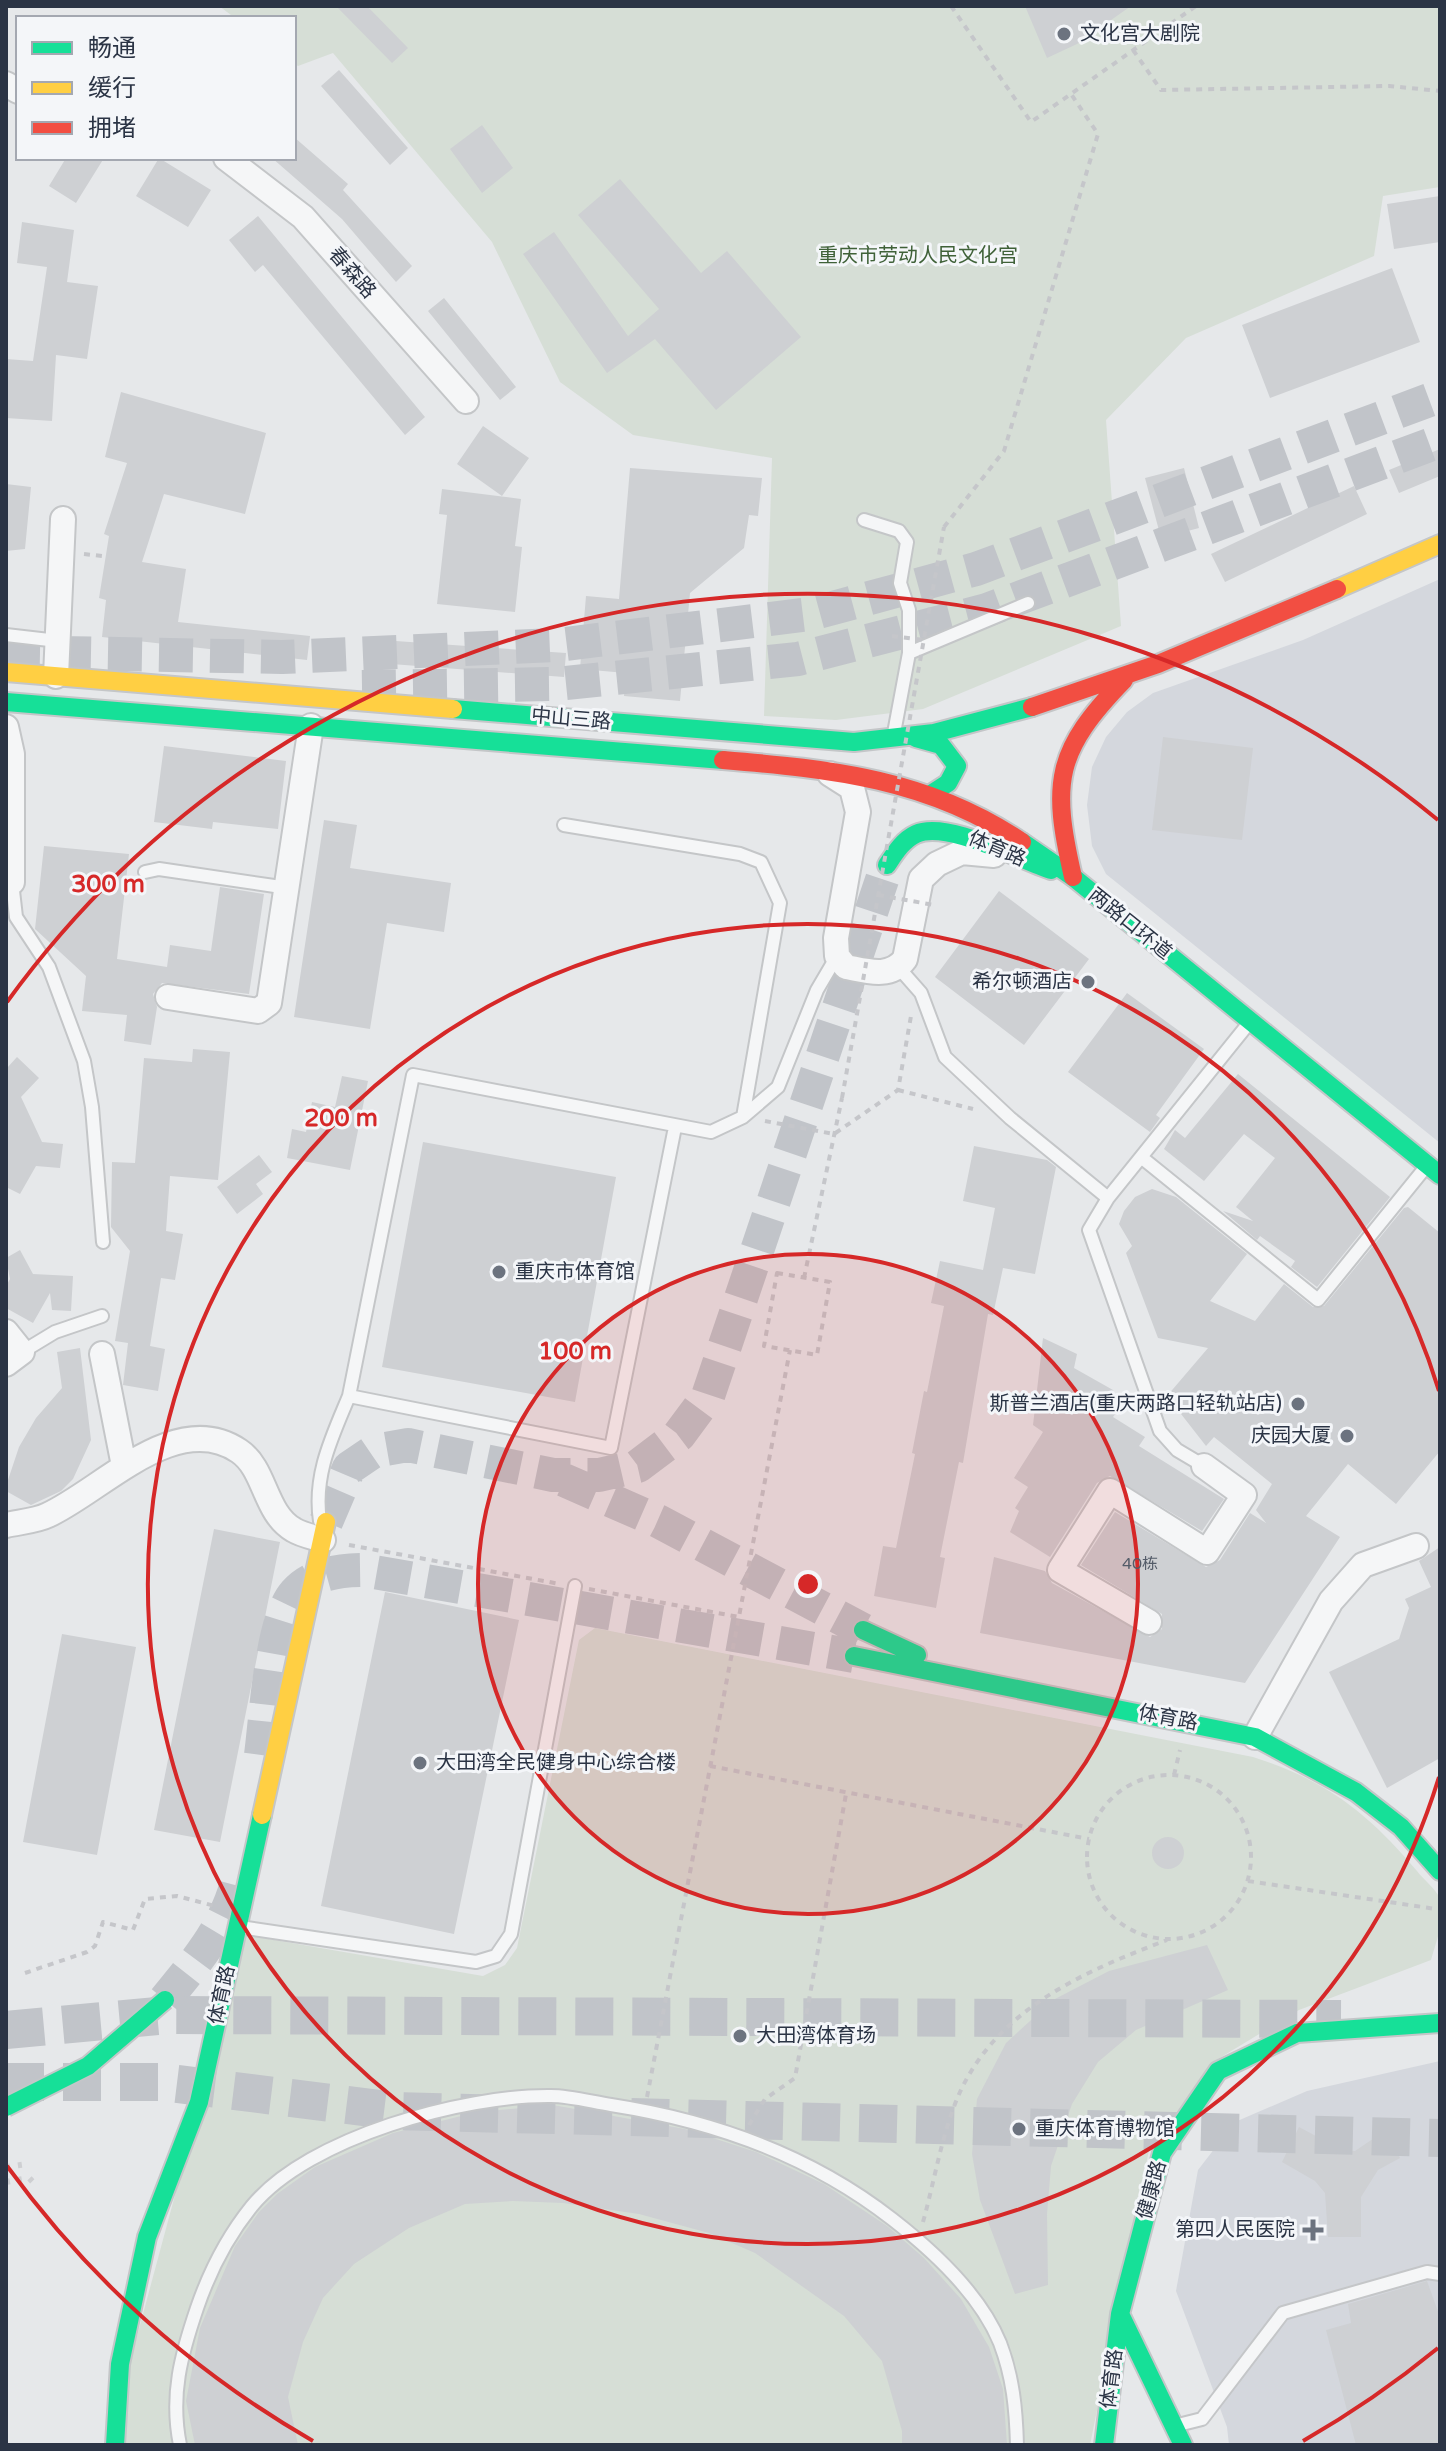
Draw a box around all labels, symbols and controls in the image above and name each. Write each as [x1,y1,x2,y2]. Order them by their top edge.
legend [16,16,296,160]
place label: 文化宫大剧院 [1080,22,1200,46]
marker: 文化宫大剧院 [1055,25,1073,43]
text: 畅通 [88,34,136,63]
text: 缓行 [88,74,136,103]
text: 拥堵 [88,114,136,143]
street label: 春森路 [323,242,381,304]
park label: 重庆市劳动人民文化宫 [818,244,1018,268]
street label: 中山三路 [530,704,612,734]
street label: 体育路 [965,826,1029,872]
text: 300 m [71,870,145,899]
street label: 两路口环道 [1084,883,1176,965]
place label: 希尔顿酒店 [972,970,1072,994]
marker: 希尔顿酒店 [1079,973,1097,991]
text: 200 m [304,1104,378,1133]
place label: 重庆市体育馆 [515,1260,635,1284]
marker: 重庆市体育馆 [490,1263,508,1281]
text: 100 m [538,1337,612,1366]
place label: 斯普兰酒店(重庆两路口轻轨站店) [990,1392,1282,1416]
marker: 斯普兰酒店(重庆两路口轻轨站店) [1289,1395,1307,1413]
place label: 庆园大厦 [1251,1424,1331,1448]
marker: 庆园大厦 [1338,1427,1356,1445]
house number: 40栋 [1122,1554,1158,1574]
centre of rings [794,1570,822,1598]
street label: 体育路 [1136,1700,1200,1736]
place label: 大田湾全民健身中心综合楼 [436,1751,676,1775]
marker: 大田湾全民健身中心综合楼 [411,1754,429,1772]
street label: 体育路 [204,1963,240,2027]
place label: 大田湾体育场 [756,2024,876,2048]
marker: 大田湾体育场 [731,2027,749,2045]
place label: 重庆体育博物馆 [1035,2117,1175,2141]
marker: 重庆体育博物馆 [1010,2120,1028,2138]
street label: 健康路 [1133,2158,1171,2222]
place label: 第四人民医院 [1175,2218,1295,2242]
marker: 第四人民医院 [1302,2219,1324,2241]
street label: 体育路 [1096,2348,1128,2410]

